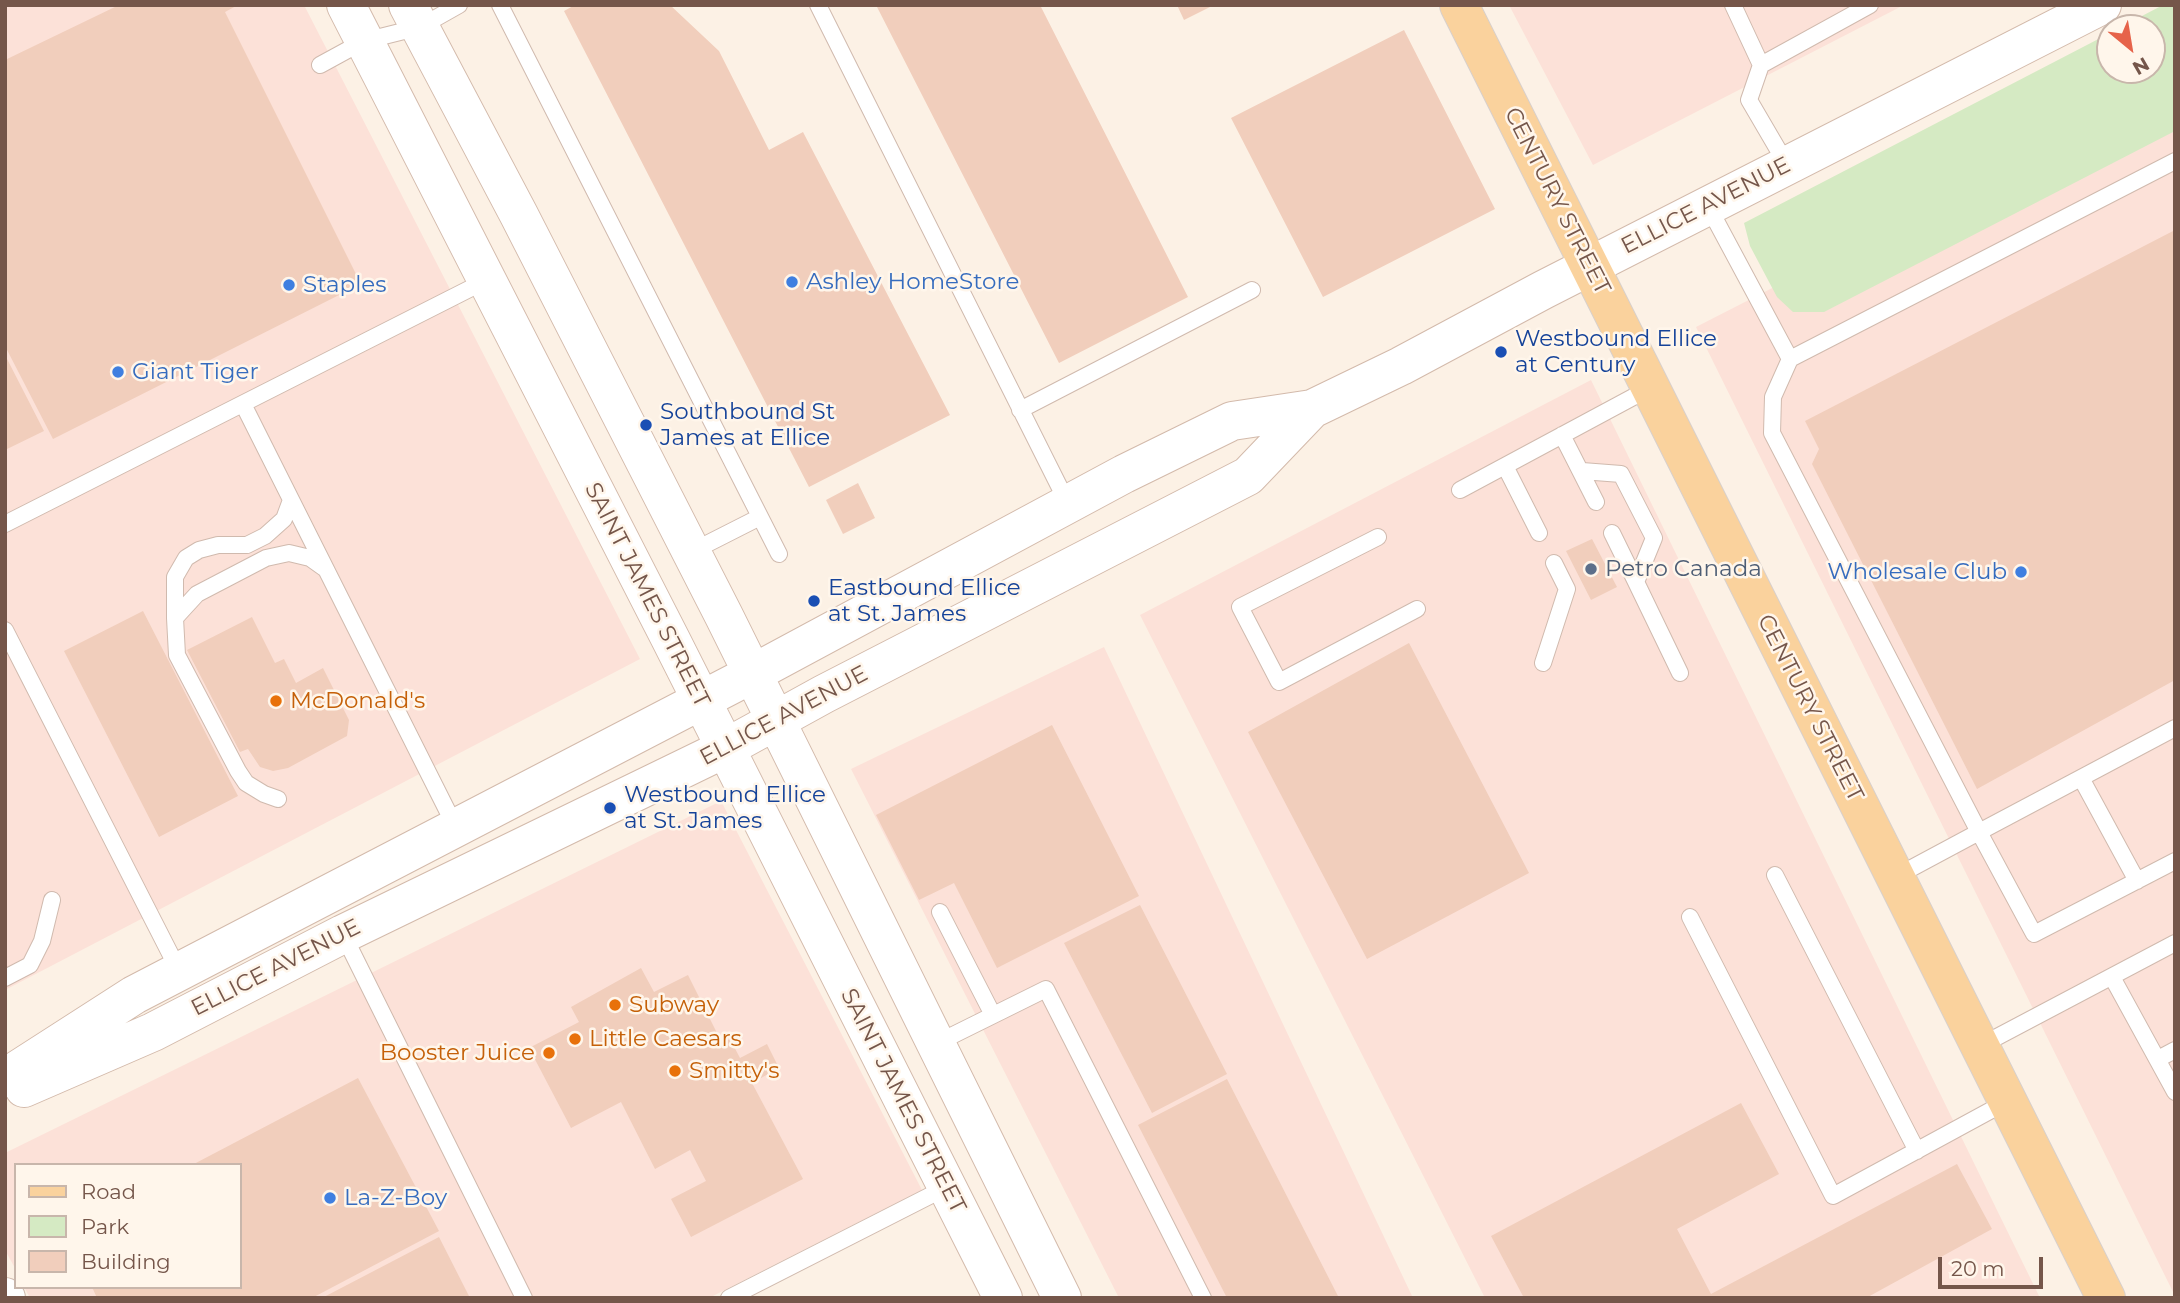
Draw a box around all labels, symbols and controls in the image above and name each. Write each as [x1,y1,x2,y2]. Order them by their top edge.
north arrow [2096,14,2166,84]
text: N [2128,52,2153,80]
street label: CENTURY STREET [1498,103,1616,299]
street label: ELLICE AVENUE [1617,151,1795,261]
place label: Ashley HomeStore [806,268,1019,296]
place label: Staples [303,271,386,299]
marker: Ashley HomeStore [784,274,800,290]
marker: Staples [281,277,297,293]
place label: Westbound Ellice at Century [1515,325,1717,379]
marker: Westbound Ellice at Century [1493,344,1509,360]
place label: Giant Tiger [132,358,259,386]
marker: Giant Tiger [110,364,126,380]
place label: Southbound St James at Ellice [660,398,835,452]
marker: Southbound St James at Ellice [638,417,654,433]
street label: SAINT JAMES STREET [578,478,716,712]
place label: Petro Canada [1605,555,1762,583]
place label: Wholesale Club [1827,558,2007,586]
marker: Petro Canada [1583,561,1599,577]
marker: Wholesale Club [2013,564,2029,580]
place label: Eastbound Ellice at St. James [828,574,1021,628]
marker: Eastbound Ellice at St. James [806,593,822,609]
street label: CENTURY STREET [1751,610,1869,806]
street label: ELLICE AVENUE [695,660,873,772]
place label: McDonald's [290,687,425,715]
marker: McDonald's [268,693,284,709]
place label: Westbound Ellice at St. James [624,781,826,835]
marker: Westbound Ellice at St. James [602,800,618,816]
street label: ELLICE AVENUE [187,913,365,1023]
street label: SAINT JAMES STREET [834,984,972,1218]
place label: Subway [629,991,719,1019]
marker: Subway [607,997,623,1013]
place label: Little Caesars [589,1025,742,1053]
marker: Little Caesars [567,1031,583,1047]
place label: Booster Juice [380,1039,535,1067]
marker: Booster Juice [541,1045,557,1061]
place label: Smitty's [689,1057,779,1085]
marker: Smitty's [667,1063,683,1079]
legend [14,1163,242,1289]
text: Road [81,1179,136,1204]
place label: La-Z-Boy [344,1184,447,1212]
marker: La-Z-Boy [322,1190,338,1206]
text: Park [81,1214,129,1239]
scale bar [1942,1244,2047,1288]
text: Building [81,1249,171,1274]
text: 20 m [1951,1256,2005,1281]

